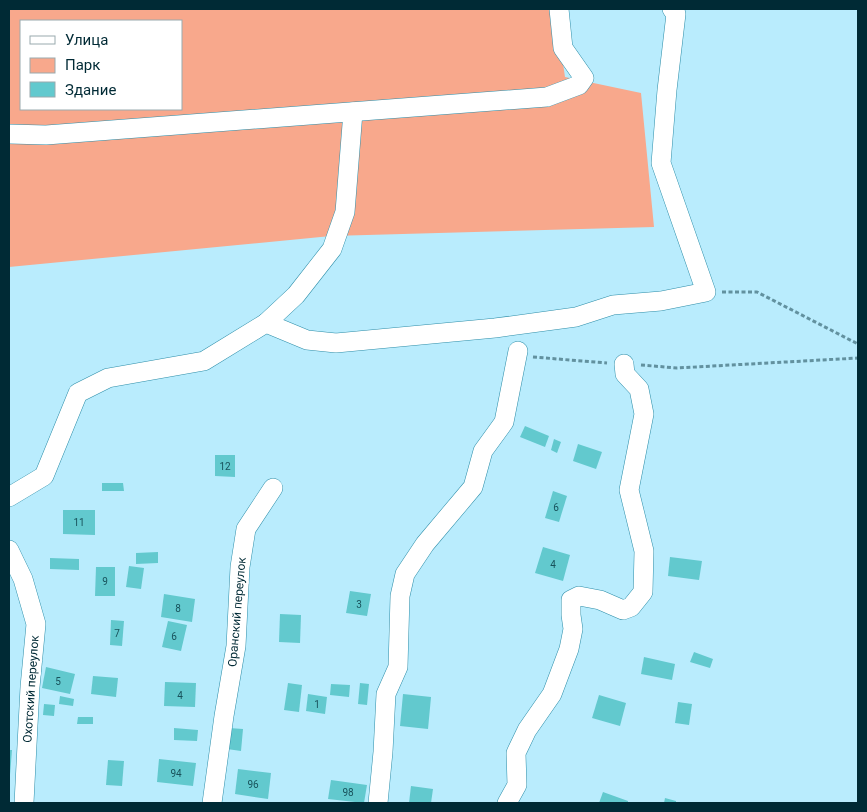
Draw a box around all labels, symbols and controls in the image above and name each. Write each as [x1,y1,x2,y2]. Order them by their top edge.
legend [20,20,182,110]
text: Улица [65,31,108,49]
text: Парк [65,56,100,74]
text: Здание [65,81,116,99]
house number: 12 [219,461,231,472]
house number: 6 [553,502,559,513]
house number: 11 [73,517,85,528]
street label: Оранский переулок [225,556,249,667]
house number: 4 [550,559,556,570]
house number: 9 [102,576,108,587]
house number: 3 [356,599,362,610]
house number: 8 [175,603,181,614]
house number: 7 [114,628,120,639]
house number: 6 [171,631,177,642]
street label: Охотский переулок [20,634,42,743]
house number: 5 [55,676,61,687]
house number: 4 [177,690,183,701]
house number: 1 [314,699,320,710]
house number: 94 [170,768,182,779]
house number: 96 [247,779,259,790]
house number: 98 [342,787,354,798]

